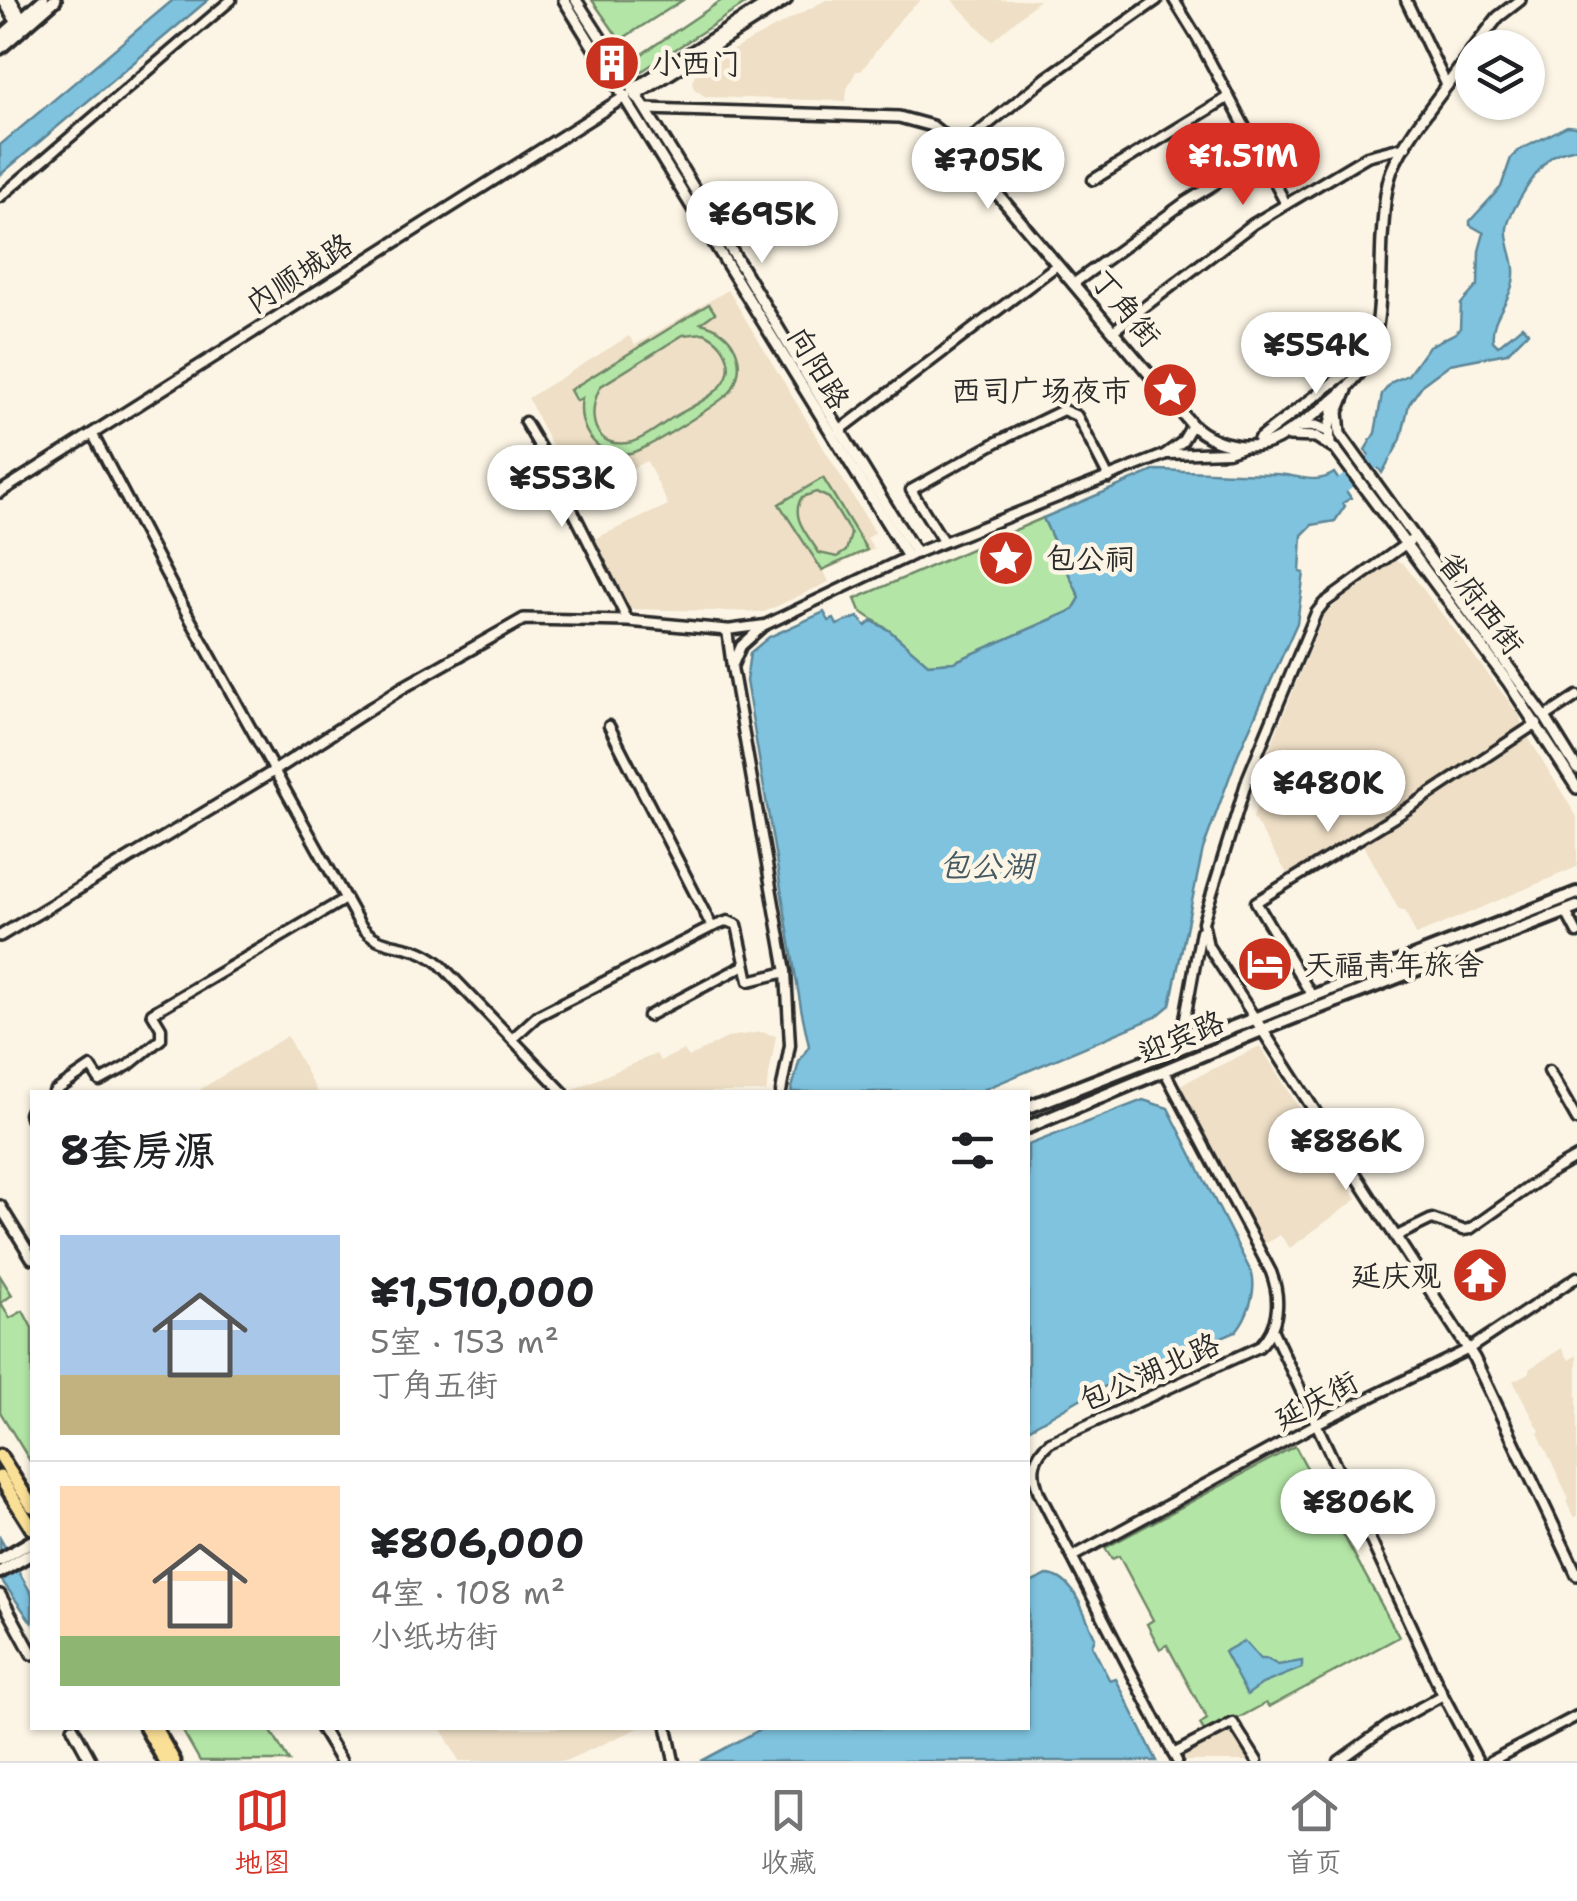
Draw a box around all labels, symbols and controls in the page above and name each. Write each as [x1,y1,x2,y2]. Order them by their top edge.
map controls [1455,30,1545,120]
button: layers [1455,30,1545,120]
building icon: 小西门 [582,33,642,93]
place label: 小西门 [651,43,741,84]
pin: ¥1.51M [1162,123,1324,208]
pin: ¥705K [918,127,1058,212]
text: ¥1.51M [1188,134,1298,177]
text: ¥705K [934,138,1042,181]
pin: ¥695K [692,181,832,266]
text: ¥695K [708,192,816,235]
street label: 内顺城路 [238,223,360,323]
street label: 丁角街 [1081,260,1171,356]
pin: ¥554K [1246,312,1386,397]
street label: 向阳路 [778,319,860,417]
text: ¥554K [1263,323,1369,366]
place icon: 西司广场夜市 [1140,360,1200,420]
place label: 西司广场夜市 [951,370,1131,411]
pin: ¥553K [492,445,632,530]
text: ¥553K [509,456,615,499]
place icon: 包公祠 [976,528,1036,588]
place label: 包公祠 [1045,538,1135,579]
street label: 省府西街 [1429,543,1533,663]
pin: ¥480K [1258,750,1398,835]
text: ¥480K [1272,761,1384,804]
water label: 包公湖 [938,844,1037,887]
hotel icon: 天福青年旅舍 [1235,934,1295,994]
place label: 天福青年旅舍 [1304,944,1484,985]
street label: 迎宾路 [1132,1001,1230,1073]
pin: ¥886K [1276,1108,1416,1193]
text: ¥886K [1290,1119,1402,1162]
text: 8套房源 [60,1122,215,1178]
icon: filters [945,1123,1000,1178]
temple icon: 延庆观 [1450,1245,1510,1305]
place label: 延庆观 [1351,1255,1441,1296]
text: ¥1,510,000 [370,1264,595,1320]
icon: home [140,1275,260,1395]
text: 5室 · 153 m² [370,1320,559,1363]
street label: 包公湖北路 [1072,1323,1226,1421]
street label: 延庆街 [1267,1361,1365,1439]
text: 丁角五街 [370,1363,498,1406]
pin: ¥806K [1288,1469,1428,1554]
text: ¥806K [1302,1480,1414,1523]
text: ¥806,000 [370,1515,585,1571]
icon: home [140,1526,260,1646]
text: 4室 · 108 m² [370,1571,565,1614]
text: 小纸坊街 [370,1614,498,1657]
tab: 地图 [235,1783,291,1881]
tab: 收藏 [760,1783,816,1881]
tab: 首页 [1286,1783,1342,1881]

